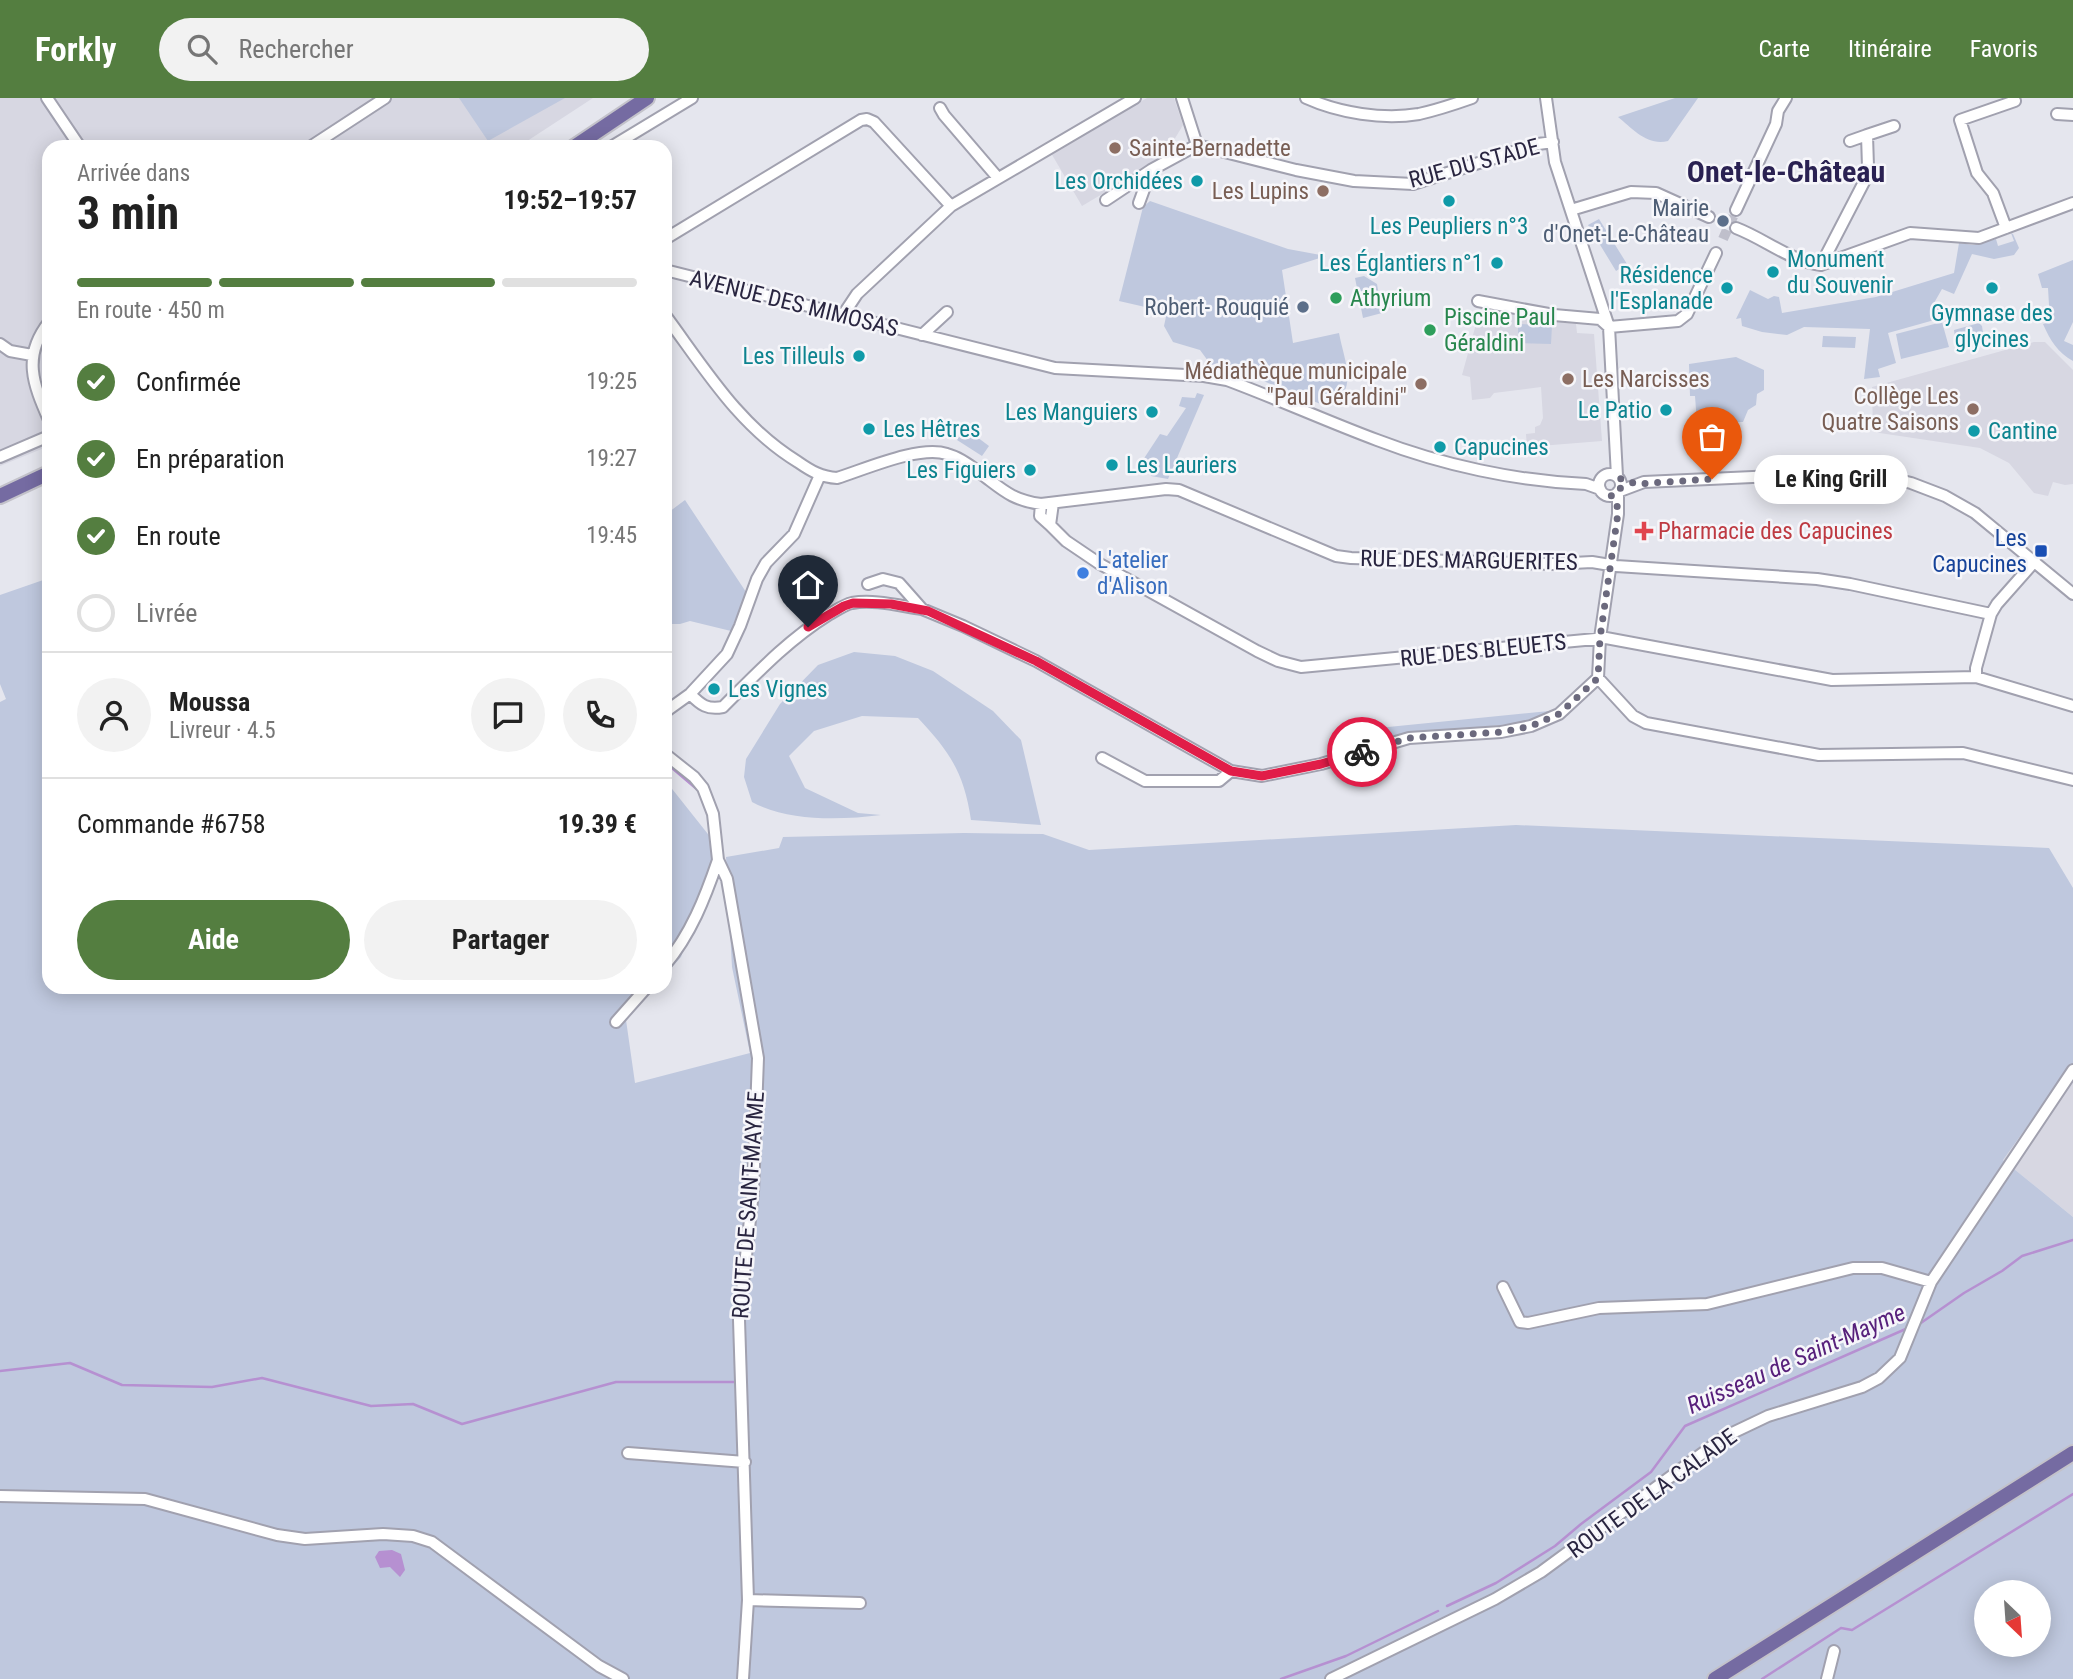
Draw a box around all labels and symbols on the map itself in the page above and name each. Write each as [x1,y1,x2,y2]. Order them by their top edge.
street label: RUE DU STADE [1406,133,1542,194]
place label: Sainte-Bernadette [1129,135,1291,162]
marker: Sainte-Bernadette [1107,140,1123,156]
district label: Onet-le-Château [1687,154,1885,189]
place label: Les Orchidées [1054,168,1183,195]
marker: Les Orchidées [1189,173,1205,189]
place label: Les Lupins [1212,178,1309,205]
marker: Les Lupins [1315,183,1331,199]
marker: Les Peupliers n°3 [1441,193,1457,209]
place label: Mairie d'Onet-Le-Château [1543,195,1709,248]
place label: Les Peupliers n°3 [1370,213,1528,240]
marker: Mairie d'Onet-Le-Château [1715,213,1731,229]
place label: Monument du Souvenir [1787,246,1893,299]
place label: Les Églantiers n°1 [1319,249,1483,277]
marker: Les Églantiers n°1 [1489,255,1505,271]
place label: Résidence l'Esplanade [1610,262,1713,315]
marker: Monument du Souvenir [1765,264,1781,280]
street label: AVENUE DES MIMOSAS [687,265,901,342]
marker: Résidence l'Esplanade [1719,280,1735,296]
marker: Gymnase des glycines [1984,280,2000,296]
place label: Athyrium [1350,285,1431,312]
marker: Athyrium [1328,290,1344,306]
place label: Robert- Rouquié [1144,294,1289,321]
marker: Robert- Rouquié [1295,299,1311,315]
place label: Gymnase des glycines [1931,300,2053,353]
place label: Piscine Paul Géraldini [1444,304,1556,357]
marker: Piscine Paul Géraldini [1422,322,1438,338]
place label: Les Tilleuls [742,343,845,370]
marker: Les Tilleuls [851,348,867,364]
place label: Médiathèque municipale "Paul Géraldini" [1185,358,1407,411]
place label: Les Narcisses [1582,366,1710,393]
marker: Les Narcisses [1560,371,1576,387]
marker: Médiathèque municipale "Paul Géraldini" [1413,376,1429,392]
place label: Collège Les Quatre Saisons [1821,383,1959,436]
place label: Le Patio [1578,397,1652,424]
place label: Les Manguiers [1005,399,1138,426]
marker: Collège Les Quatre Saisons [1965,401,1981,417]
marker: Le Patio [1658,402,1674,418]
marker: Les Manguiers [1144,404,1160,420]
pin [1682,407,1742,479]
place label: Les Hêtres [883,416,980,443]
place label: Cantine [1988,418,2057,445]
marker: Les Hêtres [861,421,877,437]
marker: Cantine [1966,423,1982,439]
place label: Capucines [1454,434,1549,461]
marker: Capucines [1432,439,1448,455]
place label: Les Lauriers [1126,452,1237,479]
callout: Le King Grill [1754,454,1908,504]
place label: Les Figuiers [906,457,1016,484]
marker: Les Lauriers [1104,457,1120,473]
marker: Les Figuiers [1022,462,1038,478]
place label: Pharmacie des Capucines [1658,518,1893,545]
marker: Pharmacie des Capucines [1636,523,1652,539]
place label: Les Capucines [1932,525,2027,578]
marker: Les Capucines [2033,543,2049,559]
street label: RUE DES MARGUERITES [1360,545,1578,576]
place label: L'atelier d'Alison [1097,547,1168,600]
pin [778,555,838,627]
marker: L'atelier d'Alison [1075,565,1091,581]
street label: RUE DES BLEUETS [1399,628,1567,673]
place label: Les Vignes [728,676,827,703]
marker: Les Vignes [706,681,722,697]
courier [1327,717,1397,787]
street label: ROUTE DE SAINT-MAYME [727,1090,770,1320]
water label: Ruisseau de Saint-Mayme [1682,1298,1910,1420]
street label: ROUTE DE LA CALADE [1562,1423,1742,1564]
north arrow [1974,1580,2051,1657]

